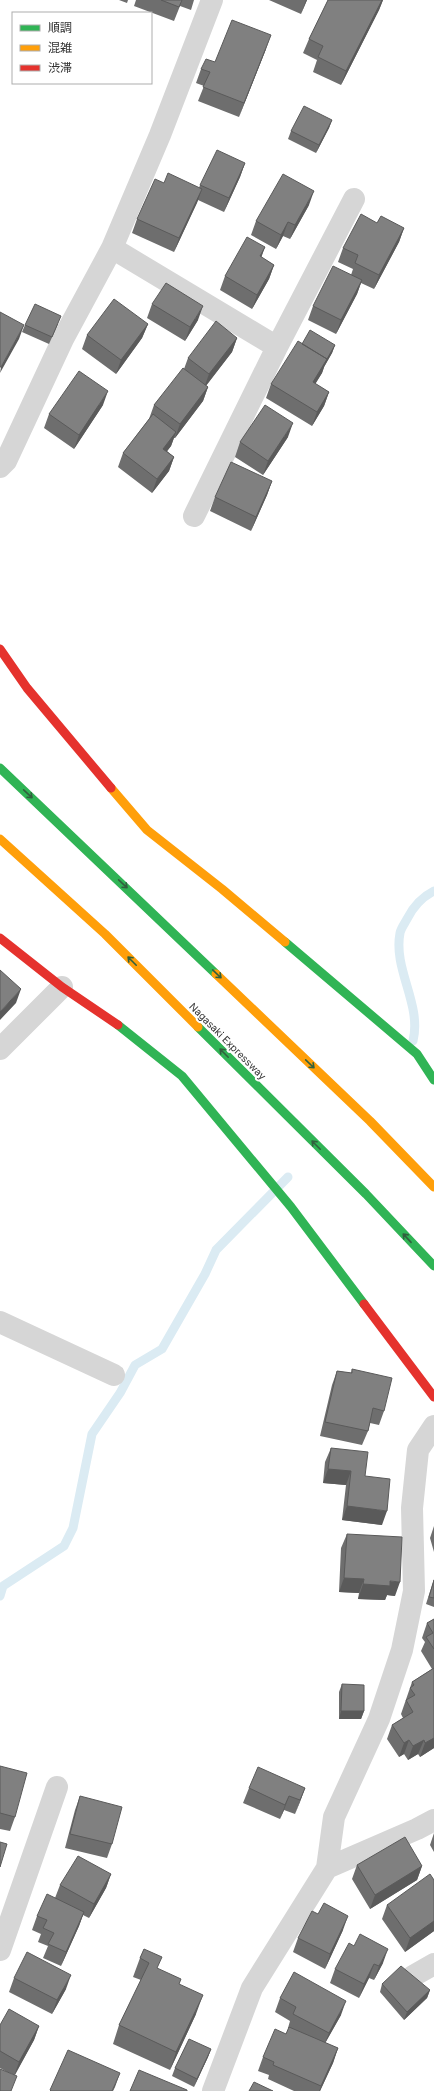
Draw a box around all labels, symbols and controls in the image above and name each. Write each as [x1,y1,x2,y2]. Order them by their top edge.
legend [12,12,152,84]
text: 順調 [48,20,72,35]
text: 混雑 [48,40,72,55]
text: 渋滞 [48,60,72,75]
one-way arrow [23,790,33,799]
one-way arrow [118,879,128,889]
one-way arrow [127,956,137,966]
one-way arrow [212,969,222,978]
street label: Nagasaki Expressway [187,1000,269,1082]
one-way arrow [219,1048,229,1058]
one-way arrow [305,1059,315,1069]
one-way arrow [311,1140,321,1150]
one-way arrow [402,1233,412,1243]

